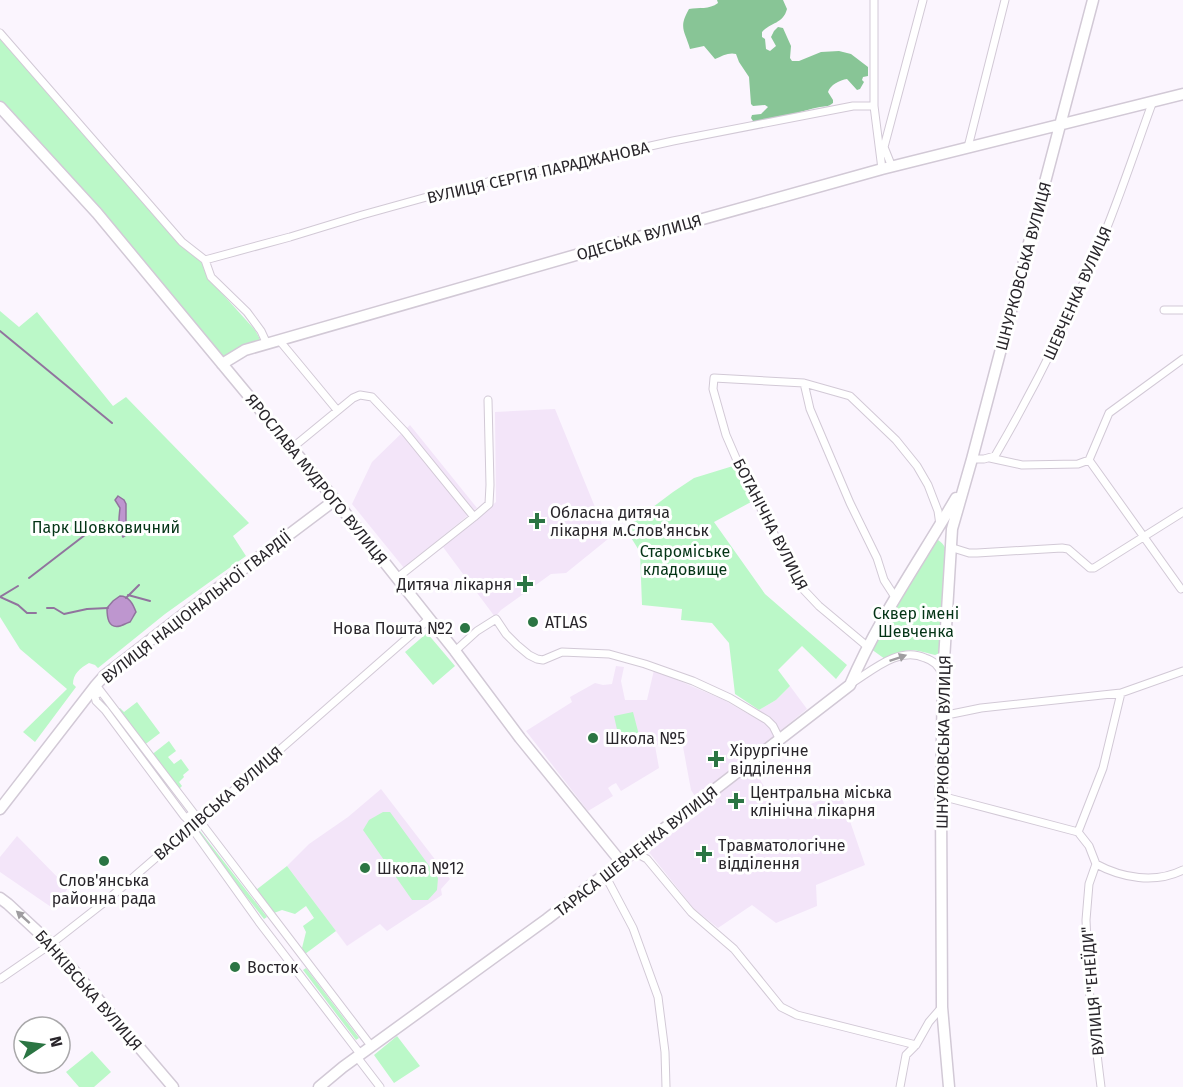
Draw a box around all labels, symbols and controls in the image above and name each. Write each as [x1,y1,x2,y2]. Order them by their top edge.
street label: ВУЛИЦЯ СЕРГІЯ ПАРАДЖАНОВА [425,137,652,207]
street label: ШНУРКОВСЬКА ВУЛИЦЯ [992,180,1055,353]
street label: ОДЕСЬКА ВУЛИЦЯ [574,211,704,264]
street label: ШЕВЧЕНКА ВУЛИЦЯ [1039,223,1116,363]
street label: ЯРОСЛАВА МУДРОГО ВУЛИЦЯ [242,390,392,569]
street label: БОТАНІЧНА ВУЛИЦЯ [729,455,812,593]
place label: Обласна дитяча лікарня м.Слов'янськ [550,503,709,540]
marker: Обласна дитяча лікарня м.Слов'янськ [528,512,546,530]
park label: Парк Шовковичний [32,518,180,537]
street label: ВУЛИЦЯ НАЦІОНАЛЬНОЇ ГВАРДІЇ [98,527,295,687]
park label: Староміське кладовище [640,542,730,579]
place label: Дитяча лікарня [396,575,512,594]
marker: Дитяча лікарня [516,575,534,593]
park label: Сквер імені Шевченка [873,604,959,641]
place label: ATLAS [545,613,588,632]
marker: ATLAS [526,615,540,629]
place label: Нова Пошта №2 [333,619,453,638]
marker: Нова Пошта №2 [458,621,472,635]
one-way arrow [889,652,907,662]
street label: ШНУРКОВСЬКА ВУЛИЦЯ [932,655,955,829]
place label: Школа №5 [605,729,685,748]
marker: Школа №5 [586,731,600,745]
place label: Хірургічне відділення [730,741,812,778]
street label: ВАСИЛІВСЬКА ВУЛИЦЯ [150,742,286,864]
marker: Хірургічне відділення [707,750,725,768]
street label: ТАРАСА ШЕВЧЕНКА ВУЛИЦЯ [551,782,721,921]
place label: Центральна міська клінічна лікарня [750,783,892,820]
marker: Центральна міська клінічна лікарня [727,792,745,810]
place label: Травматологічне відділення [718,836,845,873]
marker: Травматологічне відділення [695,845,713,863]
marker: Слов'янська районна рада [97,854,111,868]
place label: Школа №12 [377,859,464,878]
marker: Школа №12 [358,861,372,875]
place label: Слов'янська районна рада [52,871,156,908]
one-way arrow [16,911,31,924]
street label: ВУЛИЦЯ "ЕНЕЇДИ" [1077,925,1108,1056]
street label: БАНКІВСЬКА ВУЛИЦЯ [31,926,146,1054]
place label: Восток [247,958,299,977]
marker: Восток [228,960,242,974]
north arrow [12,1015,72,1075]
text: N [46,1034,67,1049]

